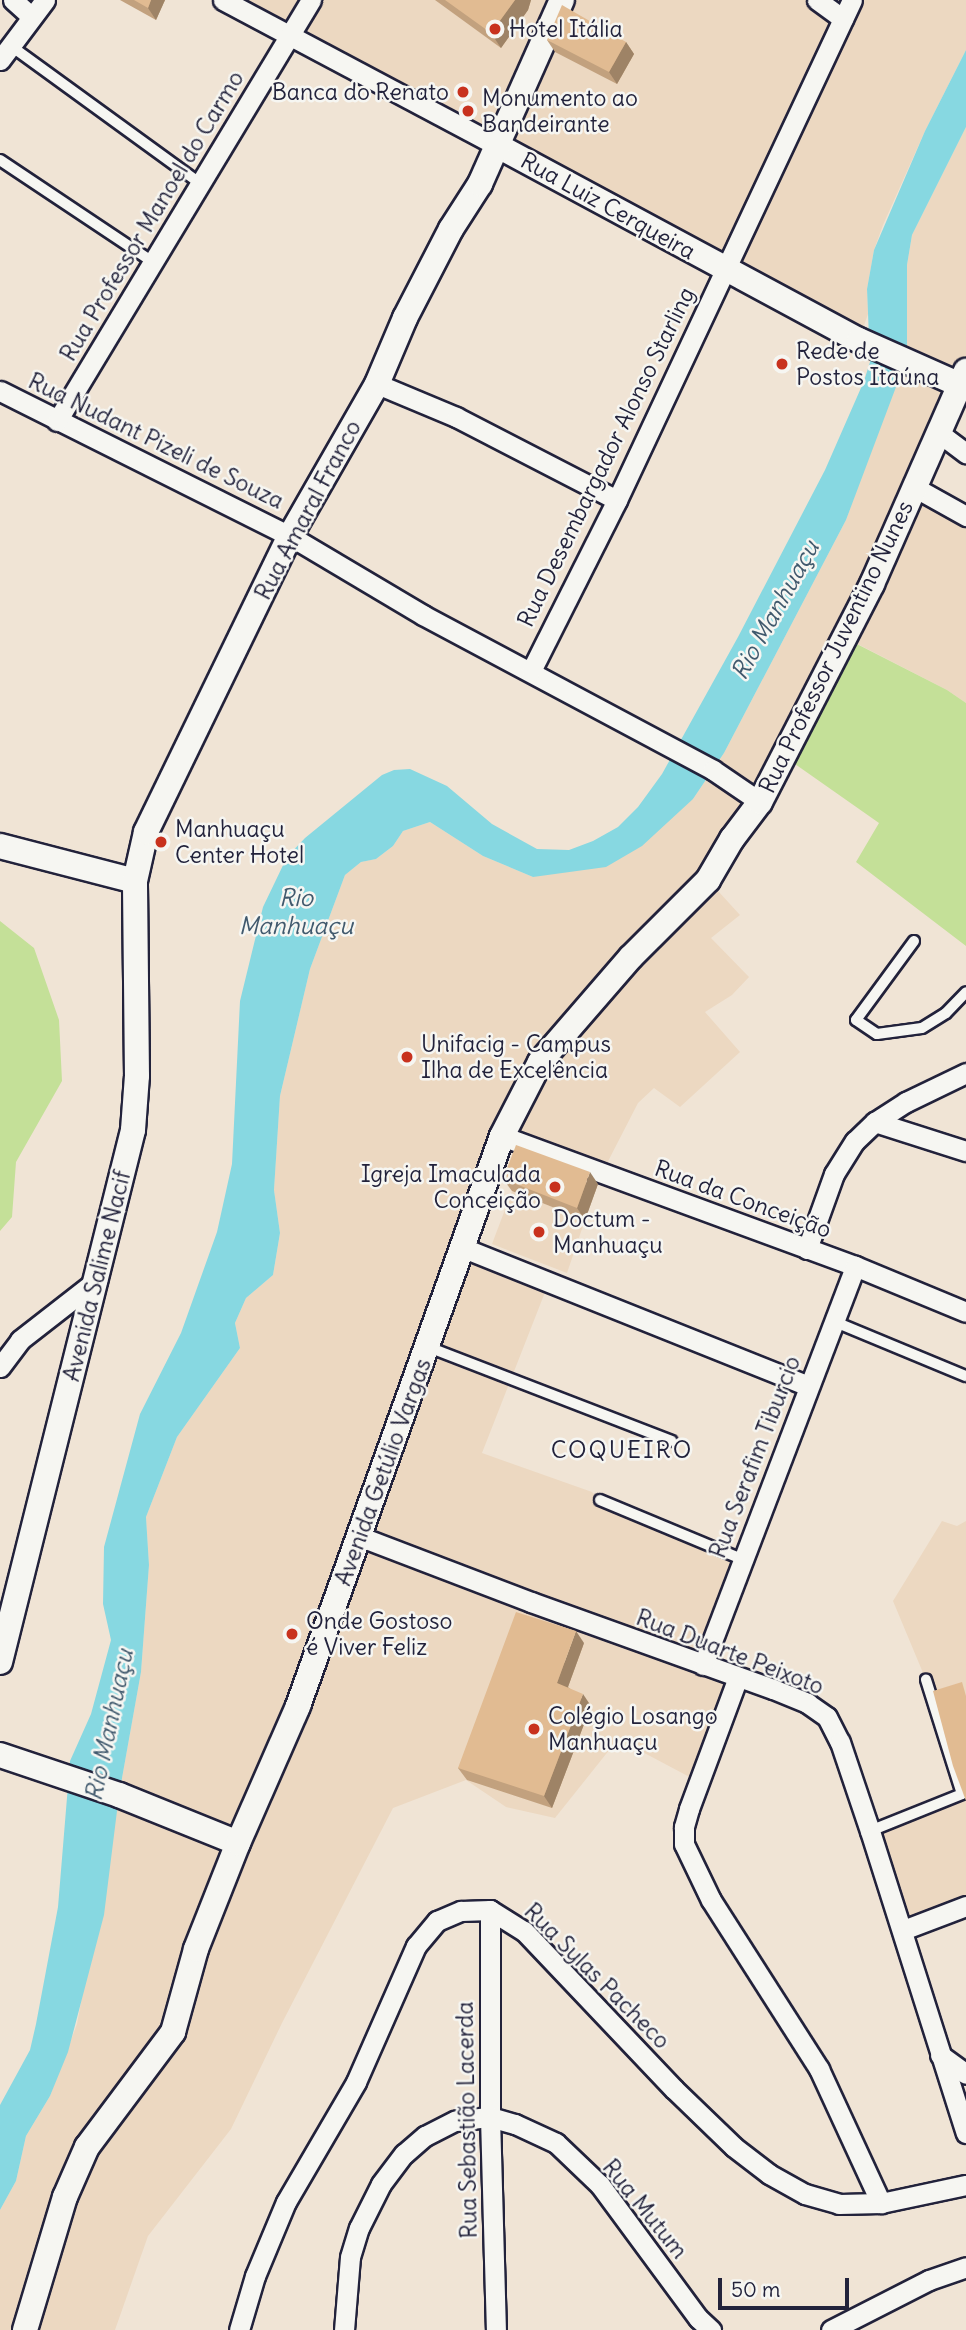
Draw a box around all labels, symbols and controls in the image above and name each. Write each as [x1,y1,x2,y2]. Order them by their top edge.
place label: Hotel Itália [509,15,623,43]
marker: Hotel Itália [487,21,503,37]
street label: Rua Professor Manoel do Carmo [54,66,250,366]
place label: Banca do Renato [272,78,449,106]
marker: Banca do Renato [455,84,471,100]
place label: Monumento ao Bandeirante [482,84,638,138]
marker: Monumento ao Bandeirante [460,103,476,119]
street label: Rua Luiz Cerqueira [516,147,700,265]
street label: Rua Desembargador Alonso Starling [512,283,700,631]
place label: Rede de Postos Itaúna [796,337,939,391]
marker: Rede de Postos Itaúna [774,356,790,372]
street label: Rua Nudant Pizeli de Souza [24,367,288,515]
street label: Rua Amaral Franco [249,415,367,605]
street label: Rua Professor Juventino Nunes [753,496,919,798]
water label: Rio Manhuaçu [725,536,825,684]
place label: Manhuaçu Center Hotel [175,815,304,869]
marker: Manhuaçu Center Hotel [153,834,169,850]
water label: Rio Manhuaçu [239,884,353,940]
place label: Unifacig - Campus Ilha de Excelência [421,1030,611,1084]
marker: Unifacig - Campus Ilha de Excelência [399,1049,415,1065]
street label: Rua da Conceição [651,1154,835,1244]
place label: Igreja Imaculada Conceição [361,1160,541,1214]
street label: Avenida Salime Nacif [57,1168,137,1384]
marker: Igreja Imaculada Conceição [547,1179,563,1195]
place label: Doctum - Manhuaçu [553,1205,663,1259]
marker: Doctum - Manhuaçu [531,1224,547,1240]
street label: Rua Serafim Tiburcio [704,1352,806,1562]
street label: Avenida Getúlio Vargas [329,1355,437,1589]
district label: COQUEIRO [552,1436,692,1464]
street label: Rua Duarte Peixoto [632,1603,828,1701]
place label: Onde Gostoso é Viver Feliz [306,1607,452,1661]
marker: Onde Gostoso é Viver Feliz [284,1626,300,1642]
water label: Rio Manhuaçu [79,1647,139,1803]
place label: Colégio Losango Manhuaçu [548,1702,718,1756]
marker: Colégio Losango Manhuaçu [526,1721,542,1737]
street label: Rua Sylas Pacheco [518,1897,676,2055]
street label: Rua Sebastião Lacerda [451,2001,483,2239]
street label: Rua Mutum [597,2154,693,2264]
scale bar [721,2264,852,2308]
text: 50 m [731,2276,780,2303]

